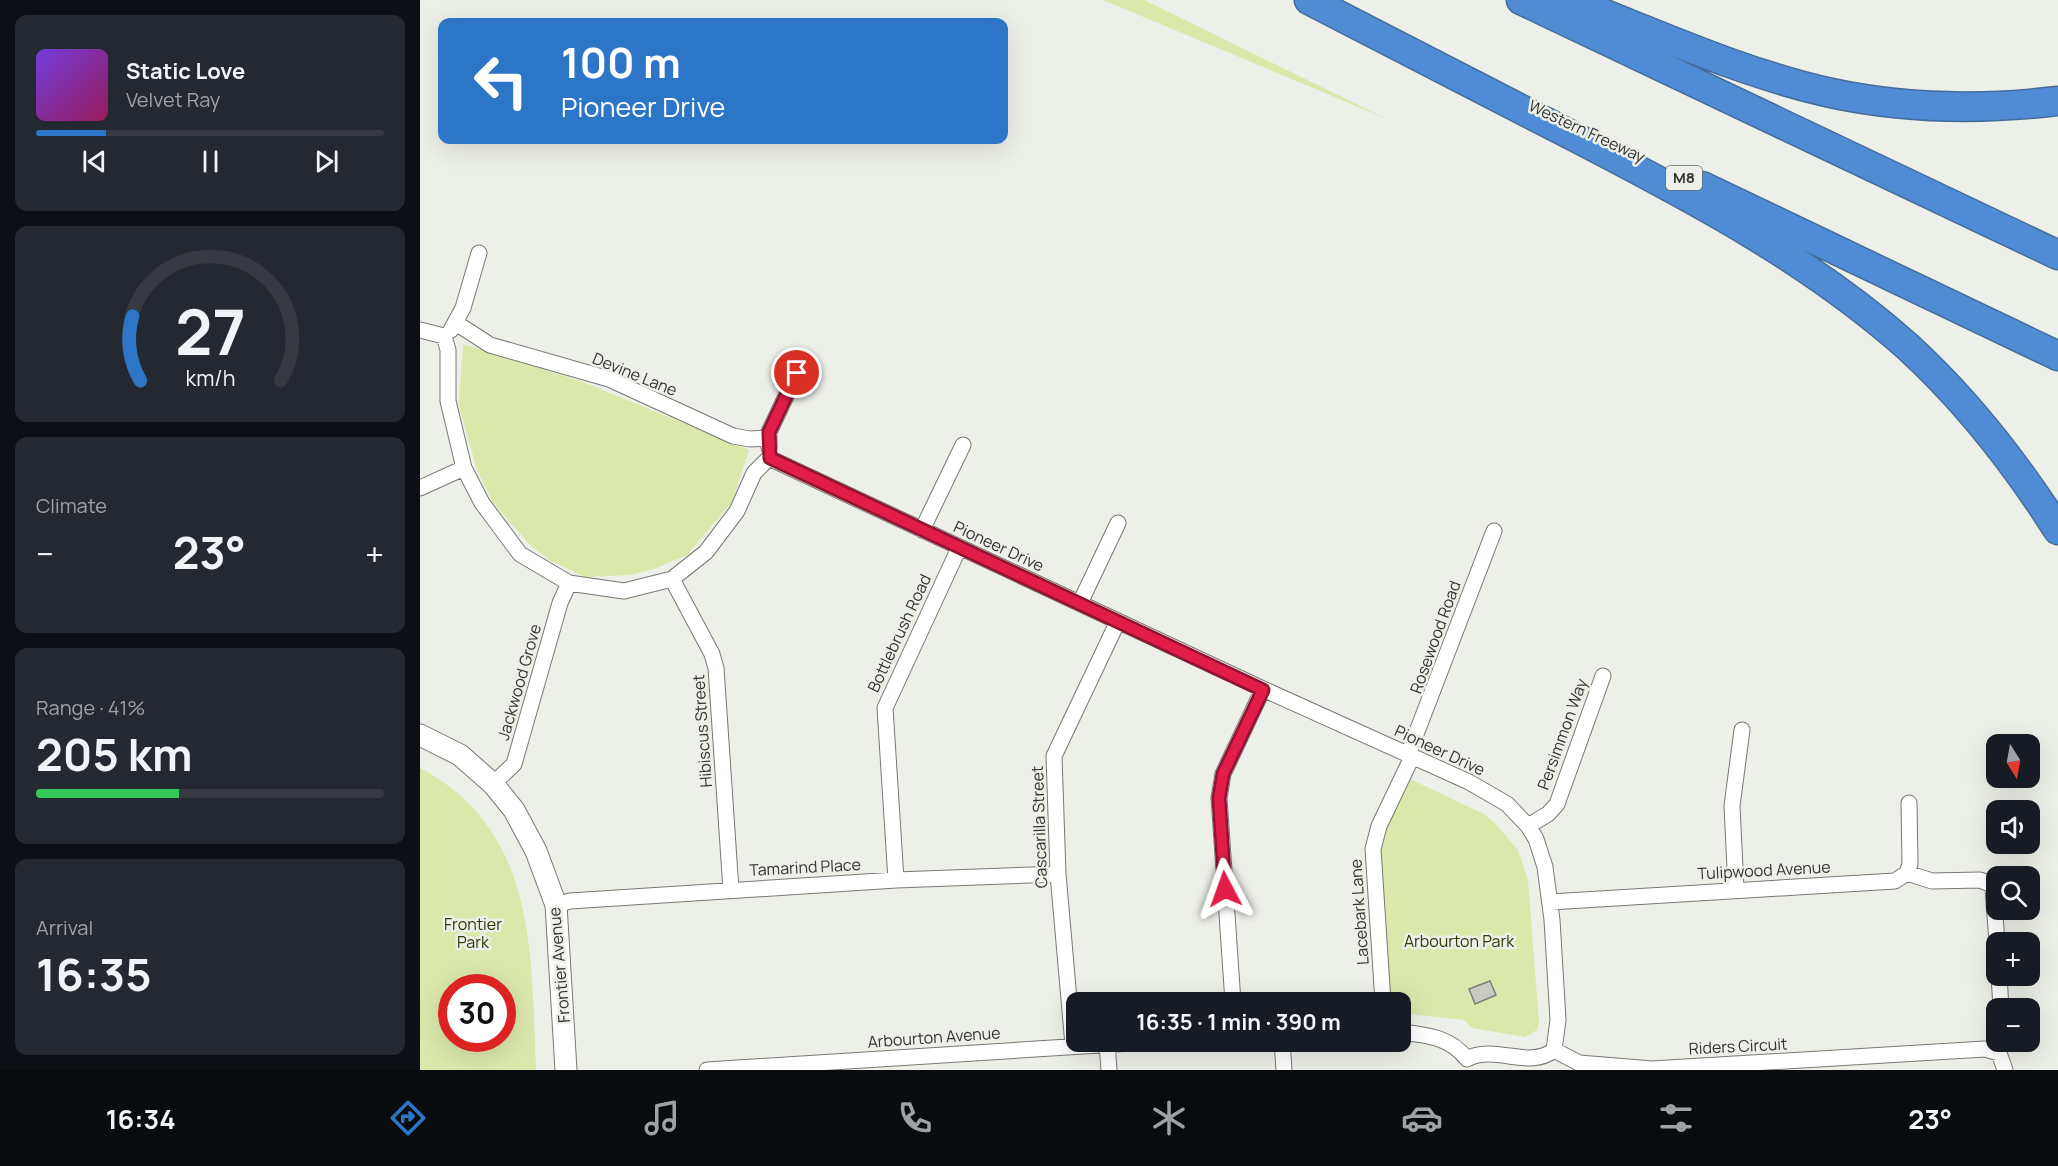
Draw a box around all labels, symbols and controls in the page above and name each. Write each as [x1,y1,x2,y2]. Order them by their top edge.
text: 100 m [561,33,681,91]
icon: left [462,42,540,120]
text: Static Love [126,56,245,86]
text: Velvet Ray [126,86,220,113]
text: Pioneer Drive [561,88,725,125]
street label: Western Freeway [1525,94,1649,168]
icon: previous [78,145,111,178]
icon: pause [194,145,227,178]
icon: next [310,145,343,178]
road number: M8 [1666,166,1702,190]
text: 27 [175,288,245,374]
street label: Devine Lane [589,347,681,401]
pin [771,347,822,398]
icon: arrive [780,356,813,389]
text: km/h [185,363,235,392]
text: Climate [36,492,107,519]
street label: Pioneer Drive [950,515,1048,577]
text: 23° [173,521,246,583]
text: − [36,531,54,576]
text: + [365,531,384,576]
street label: Bottlebrush Road [862,570,936,696]
street label: Rosewood Road [1404,578,1466,696]
street label: Jackwood Grove [492,621,546,743]
street label: Hibiscus Street [687,674,717,788]
street label: Persimmon Way [1532,675,1593,793]
text: Range · 41% [36,694,145,721]
street label: Pioneer Drive [1391,719,1489,781]
text: 205 km [36,723,192,785]
north arrow [1986,734,2040,788]
map controls [1986,734,2040,1052]
street label: Cascarilla Street [1026,765,1052,889]
button: sound [1986,800,2040,854]
street label: Tamarind Place [749,853,861,881]
street label: Tulipwood Avenue [1697,856,1831,884]
position arrow [1193,857,1257,921]
street label: Lacebark Lane [1344,858,1374,966]
button: search [1986,866,2040,920]
street label: Frontier Avenue [543,906,575,1024]
park label: Frontier Park [444,913,502,953]
text: Arrival [36,914,93,941]
park label: Arbourton Park [1404,930,1515,952]
button: + [1986,932,2040,986]
text: 16:35 [36,943,152,1005]
speed limit sign: 30 [438,974,516,1052]
button: − [1986,998,2040,1052]
text: 16:35 · 1 min · 390 m [1136,1007,1341,1037]
street label: Arbourton Avenue [867,1021,1001,1053]
street label: Riders Circuit [1688,1032,1788,1060]
icon: directions [387,1097,429,1139]
icon: music [641,1097,683,1139]
icon: phone [894,1097,936,1139]
icon: climate [1148,1097,1190,1139]
icon: car [1401,1097,1443,1139]
icon: filters [1655,1097,1697,1139]
text: 16:34 [106,1100,176,1137]
text: 23° [1908,1100,1952,1137]

